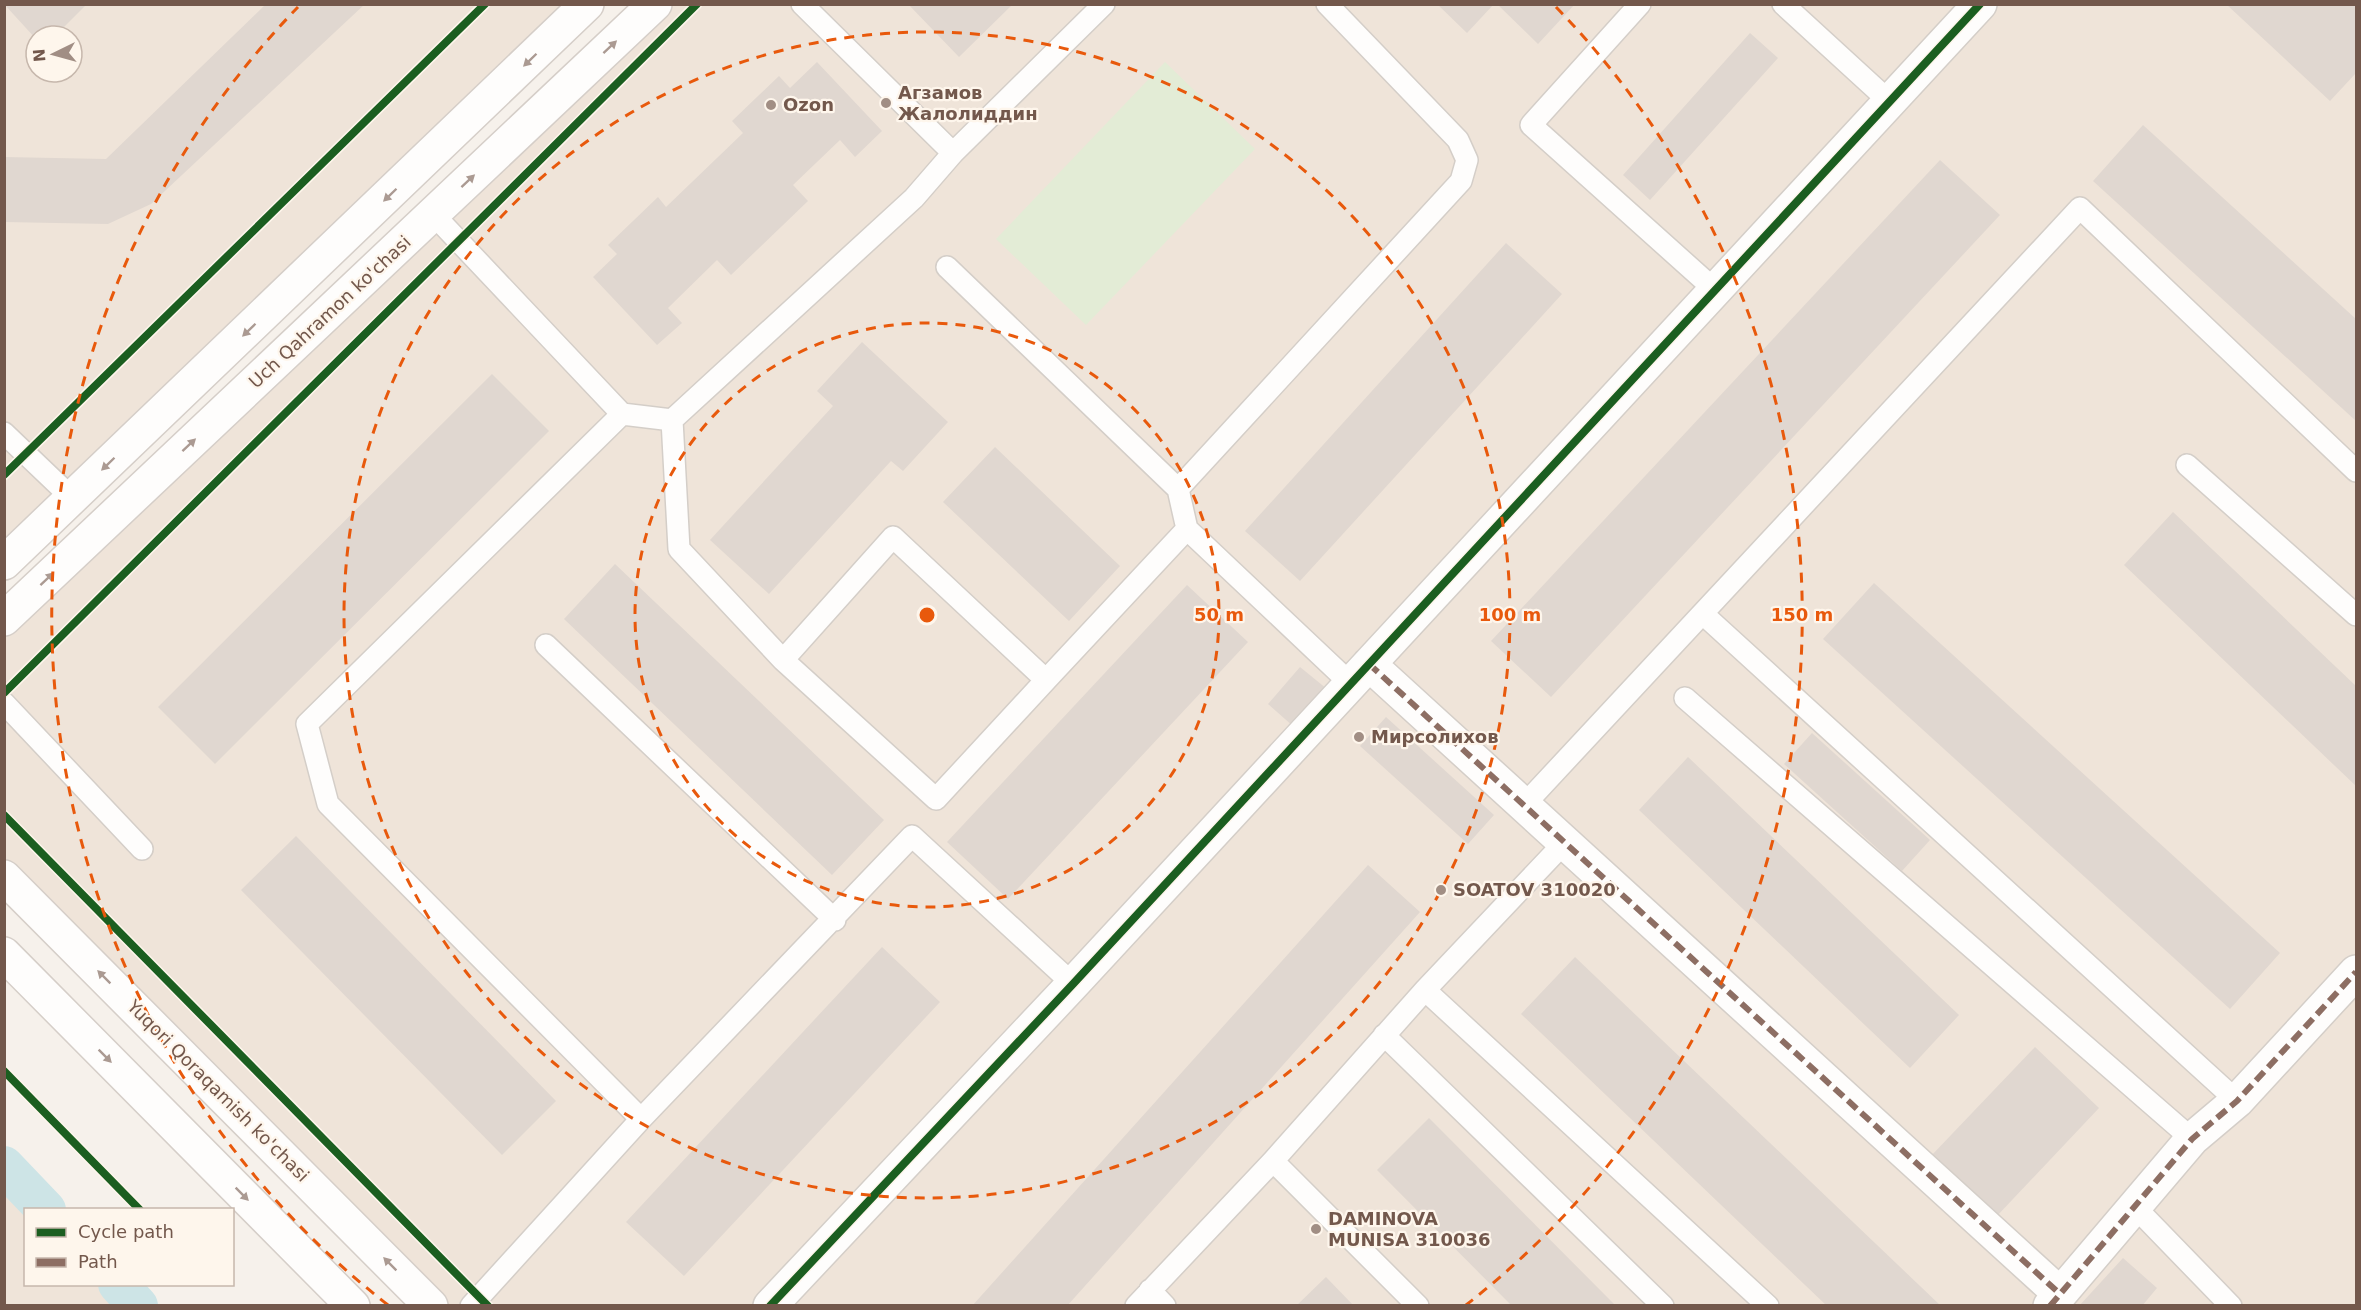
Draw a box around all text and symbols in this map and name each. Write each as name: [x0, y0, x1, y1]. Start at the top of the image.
north arrow: [24, 24, 84, 84]
one-way arrow: [602, 41, 616, 55]
text: N: [30, 48, 50, 63]
one-way arrow: [523, 53, 538, 67]
place label: Агзамов Жалолиддин: [898, 82, 1038, 124]
place label: Ozon: [783, 94, 834, 115]
marker: Агзамов Жалолиддин: [879, 96, 893, 110]
marker: Ozon: [764, 98, 778, 112]
one-way arrow: [461, 175, 475, 189]
one-way arrow: [382, 188, 397, 202]
street label: Uch Qahramon ko'chasi: [244, 231, 415, 392]
one-way arrow: [242, 322, 256, 336]
one-way arrow: [181, 438, 196, 452]
one-way arrow: [101, 457, 115, 471]
one-way arrow: [39, 573, 54, 586]
text: 50 m: [1194, 604, 1244, 625]
text: 100 m: [1479, 604, 1541, 625]
text: 150 m: [1771, 604, 1833, 625]
centre of rings: [917, 605, 937, 625]
place label: Мирсолихов: [1371, 726, 1499, 747]
marker: Мирсолихов: [1352, 730, 1366, 744]
place label: SOATOV 310020: [1453, 879, 1616, 900]
marker: SOATOV 310020: [1434, 883, 1448, 897]
one-way arrow: [97, 970, 111, 985]
street label: Yuqori Qoraqamish ko'chasi: [122, 995, 314, 1186]
one-way arrow: [97, 1048, 111, 1062]
one-way arrow: [235, 1187, 250, 1201]
legend: [24, 1208, 234, 1286]
place label: DAMINOVA MUNISA 310036: [1328, 1208, 1491, 1250]
text: Cycle path: [78, 1221, 174, 1242]
marker: DAMINOVA MUNISA 310036: [1309, 1222, 1323, 1236]
text: Path: [78, 1251, 118, 1272]
one-way arrow: [382, 1257, 397, 1271]

